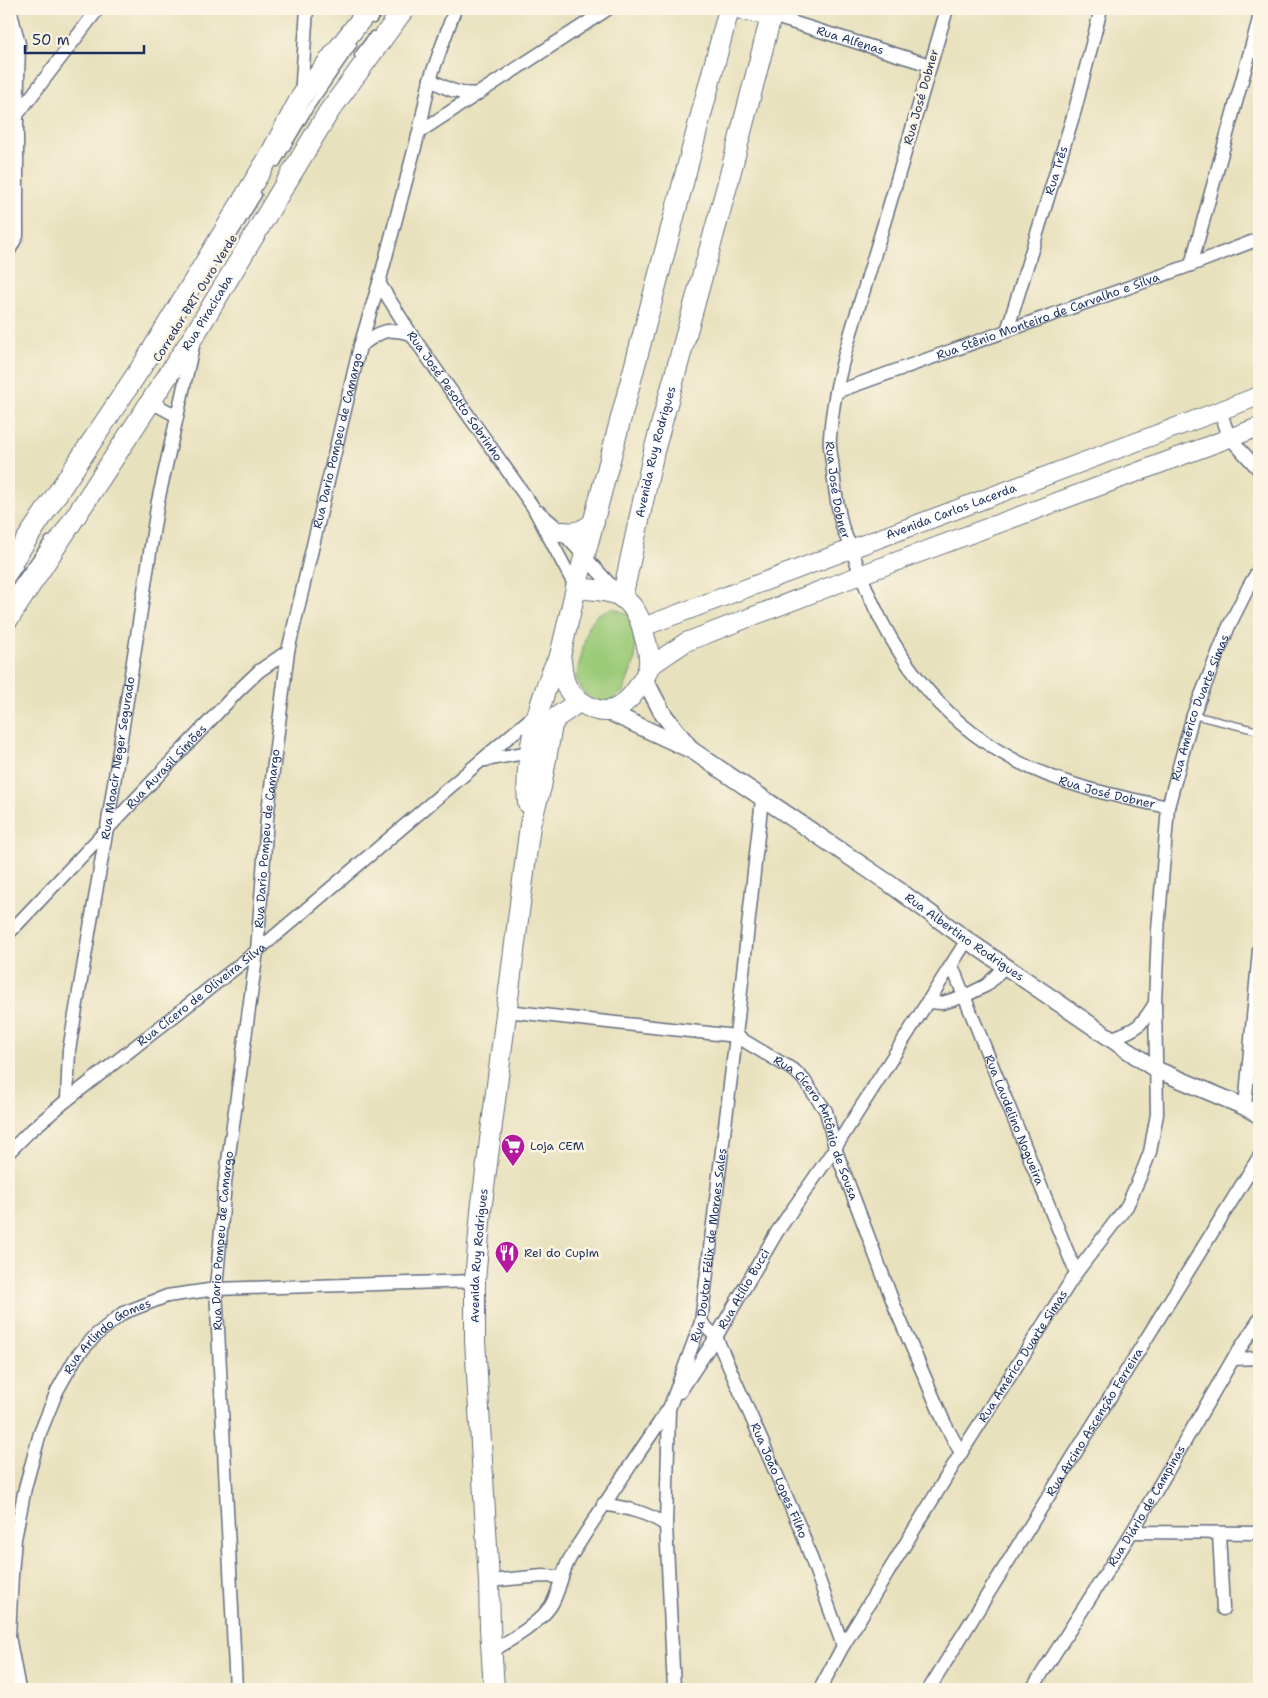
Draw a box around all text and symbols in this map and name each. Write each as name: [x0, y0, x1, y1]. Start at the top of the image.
scale bar: [25, 22, 144, 54]
street label: Rua Alfenas: [815, 22, 886, 58]
text: 50 m: [32, 30, 70, 50]
street label: Rua José Dobner: [900, 47, 942, 147]
street label: Rua Três: [1041, 144, 1071, 197]
street label: Corredor BRT Ouro Verde: [149, 231, 241, 365]
street label: Rua Stênio Monteiro de Carvalho e Silva: [934, 269, 1162, 363]
street label: Rua Piracicaba: [178, 272, 237, 354]
street label: Rua José Pesotto Sobrinho: [403, 328, 506, 464]
street label: Rua Dario Pompeu de Camargo: [309, 351, 366, 530]
street label: Avenida Ruy Rodrigues: [632, 384, 680, 519]
street label: Rua José Dobner: [822, 441, 854, 542]
street label: Avenida Carlos Lacerda: [884, 480, 1019, 543]
street label: Rua Américo Duarte Simas: [1167, 632, 1233, 783]
street label: Rua Moacir Neger Segurado: [97, 676, 138, 841]
street label: Rua Aurasil Simões: [122, 721, 210, 812]
street label: Rua Dario Pompeu de Camargo: [251, 748, 284, 929]
street label: Rua José Dobner: [1057, 772, 1157, 812]
street label: Rua Albertino Rodrigues: [902, 889, 1027, 985]
street label: Rua Cícero de Oliveira Silva: [134, 939, 270, 1050]
street label: Rua Cícero Antônio de Sousa: [770, 1052, 862, 1203]
street label: Rua Laudelino Nogueira: [981, 1052, 1048, 1188]
supermarket icon: Loja CEM: [500, 1133, 526, 1167]
place label: Loja CEM: [530, 1138, 585, 1154]
street label: Rua Doutor Félix de Moraes Sales: [686, 1147, 730, 1345]
street label: Rua Dario Pompeu de Camargo: [208, 1150, 237, 1331]
street label: Avenida Ruy Rodrigues: [467, 1187, 492, 1323]
restaurant icon: Rei do Cupim: [494, 1240, 520, 1274]
place label: Rei do Cupim: [524, 1245, 599, 1261]
street label: Rua Atílio Bucci: [714, 1246, 773, 1332]
street label: Rua Américo Duarte Simas: [975, 1287, 1071, 1425]
street label: Rua Arlindo Gomes: [60, 1295, 153, 1377]
street label: Rua Arcino Ascenção Ferreira: [1042, 1345, 1147, 1499]
street label: Rua João Lopes Filho: [747, 1420, 811, 1540]
street label: Rua Diário de Campinas: [1104, 1442, 1189, 1570]

